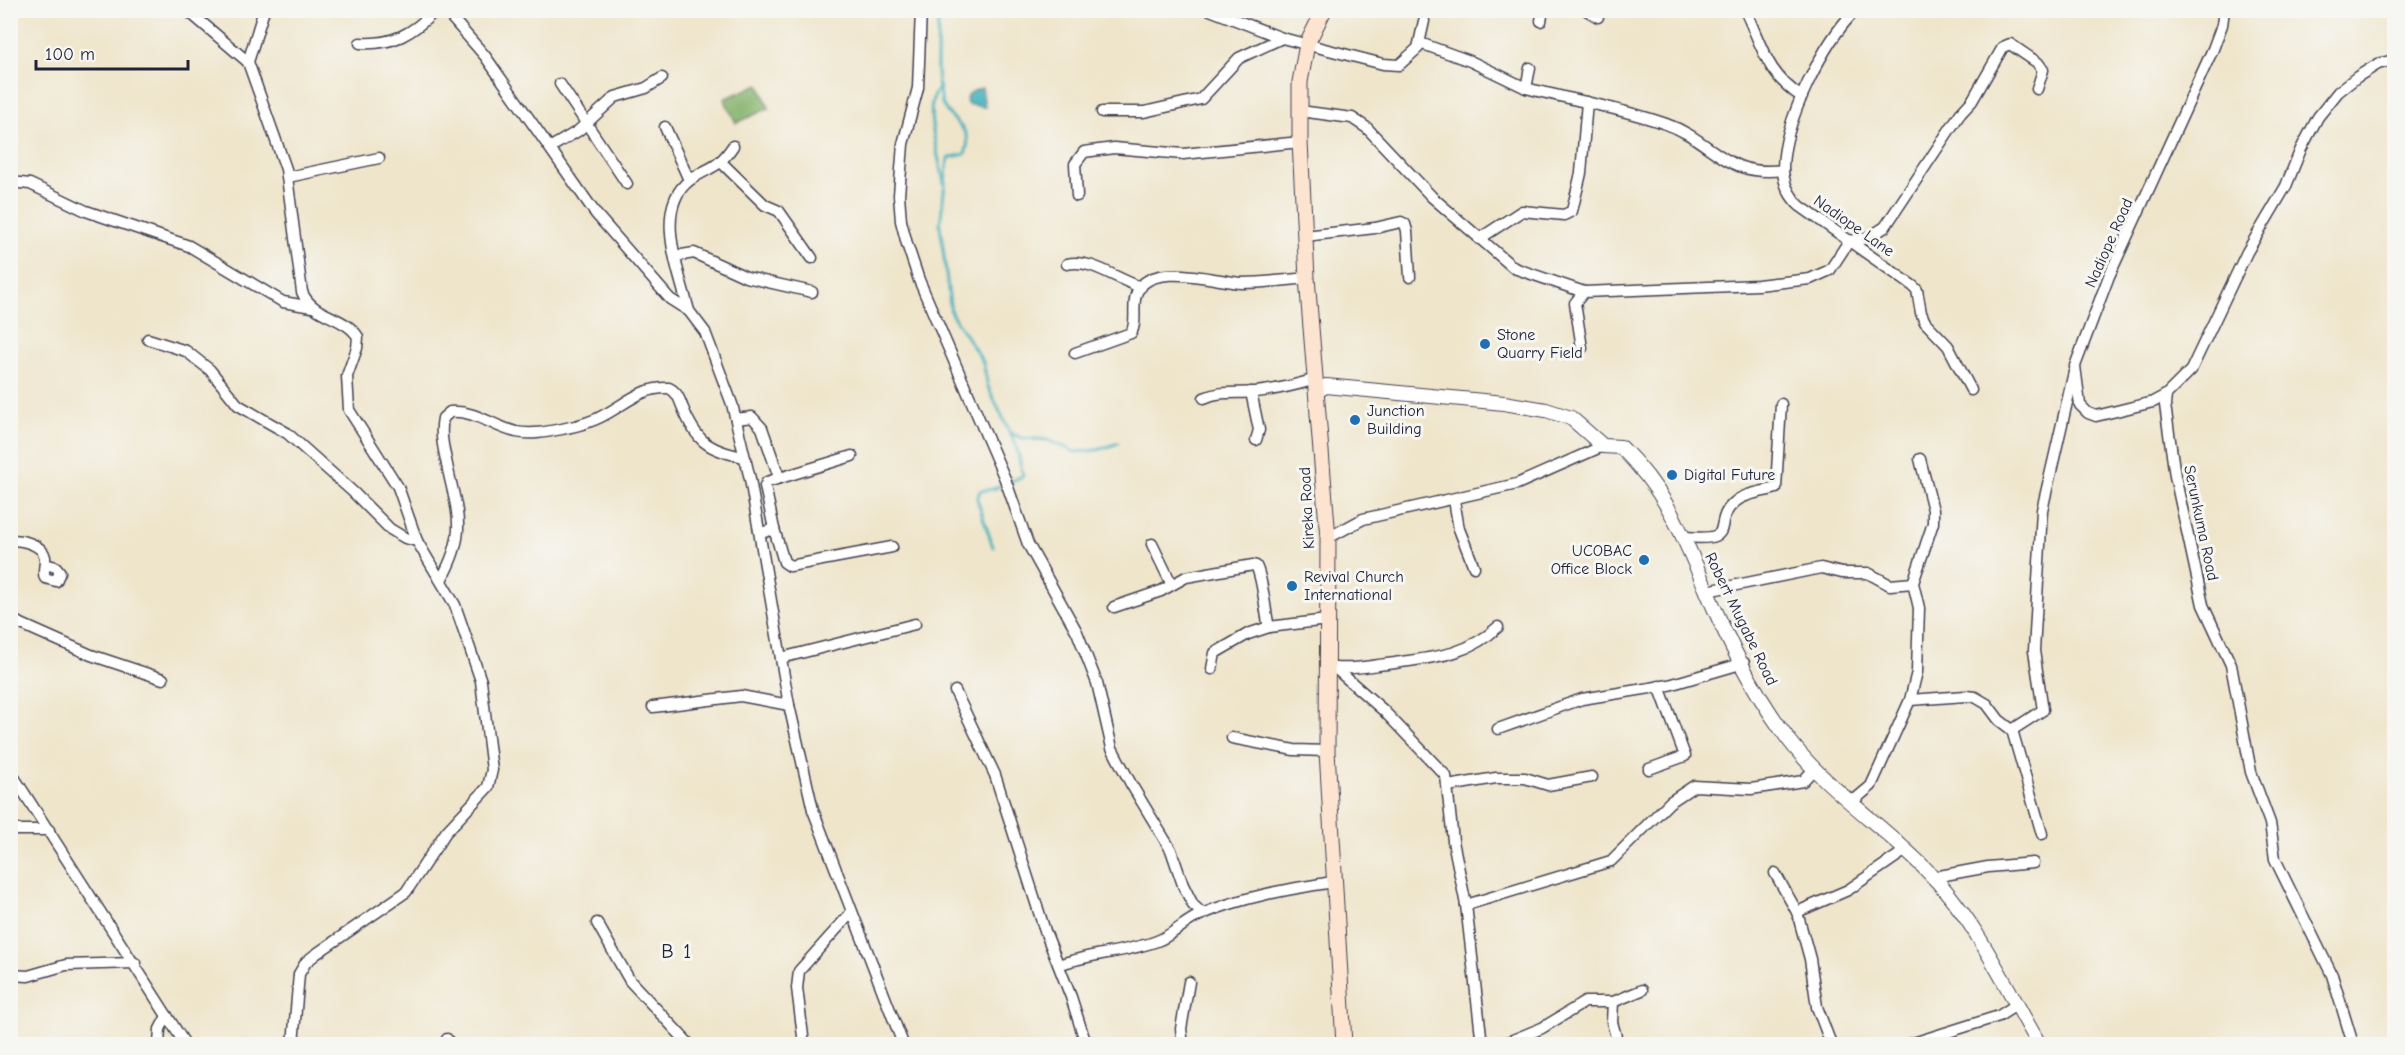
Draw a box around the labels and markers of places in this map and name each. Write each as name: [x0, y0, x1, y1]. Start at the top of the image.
place label: Stone Quarry Field: [1497, 326, 1583, 362]
marker: Stone Quarry Field: [1478, 337, 1492, 351]
place label: Junction Building: [1367, 402, 1425, 438]
marker: Junction Building: [1348, 413, 1362, 427]
place label: Digital Future: [1684, 466, 1775, 484]
marker: Digital Future: [1665, 468, 1679, 482]
place label: UCOBAC Office Block: [1551, 542, 1632, 578]
marker: UCOBAC Office Block: [1637, 553, 1651, 567]
place label: Revival Church International: [1304, 568, 1404, 604]
marker: Revival Church International: [1285, 579, 1299, 593]

